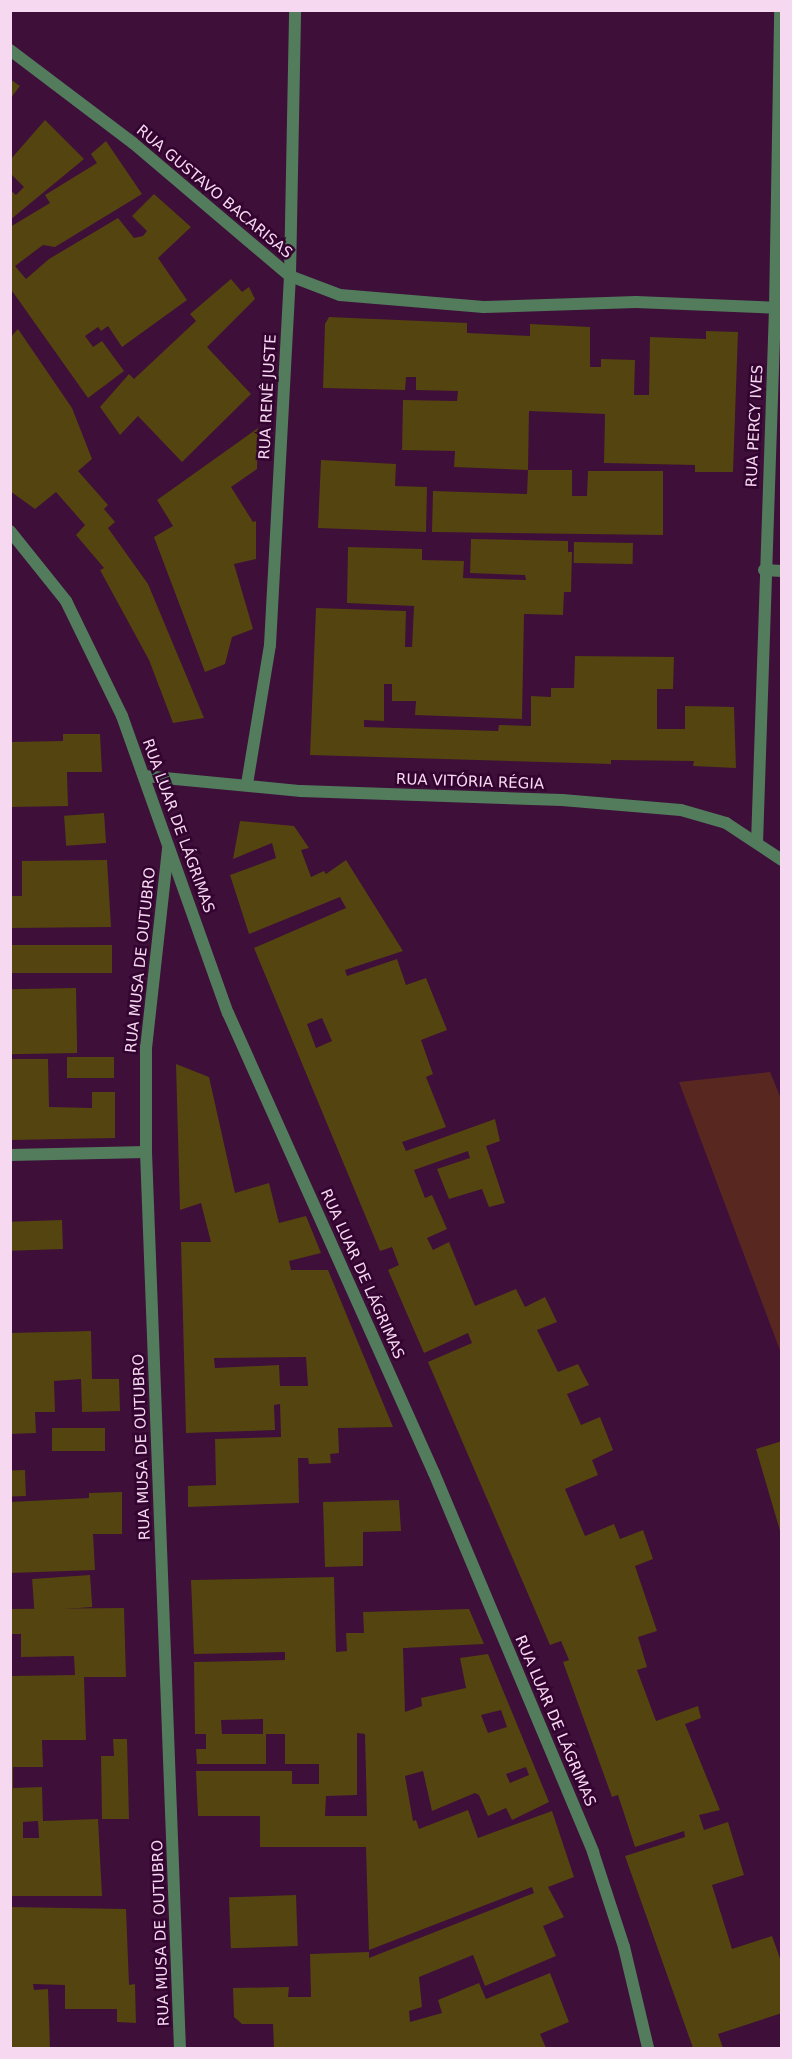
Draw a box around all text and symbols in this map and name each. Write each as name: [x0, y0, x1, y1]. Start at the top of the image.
street label: RUA GUSTAVO BACARISAS: [132, 122, 296, 262]
street label: RUA RENÊ JUSTE: [256, 334, 280, 460]
street label: RUA PERCY IVES: [743, 364, 767, 488]
street label: RUA LUAR DE LÁGRIMAS: [138, 736, 218, 916]
street label: RUA VITÓRIA RÉGIA: [396, 770, 544, 794]
street label: RUA MUSA DE OUTUBRO: [122, 866, 160, 1054]
street label: RUA LUAR DE LÁGRIMAS: [316, 1186, 408, 1362]
street label: RUA MUSA DE OUTUBRO: [130, 1354, 154, 1540]
street label: RUA LUAR DE LÁGRIMAS: [511, 1633, 599, 1809]
street label: RUA MUSA DE OUTUBRO: [149, 1840, 173, 2026]

